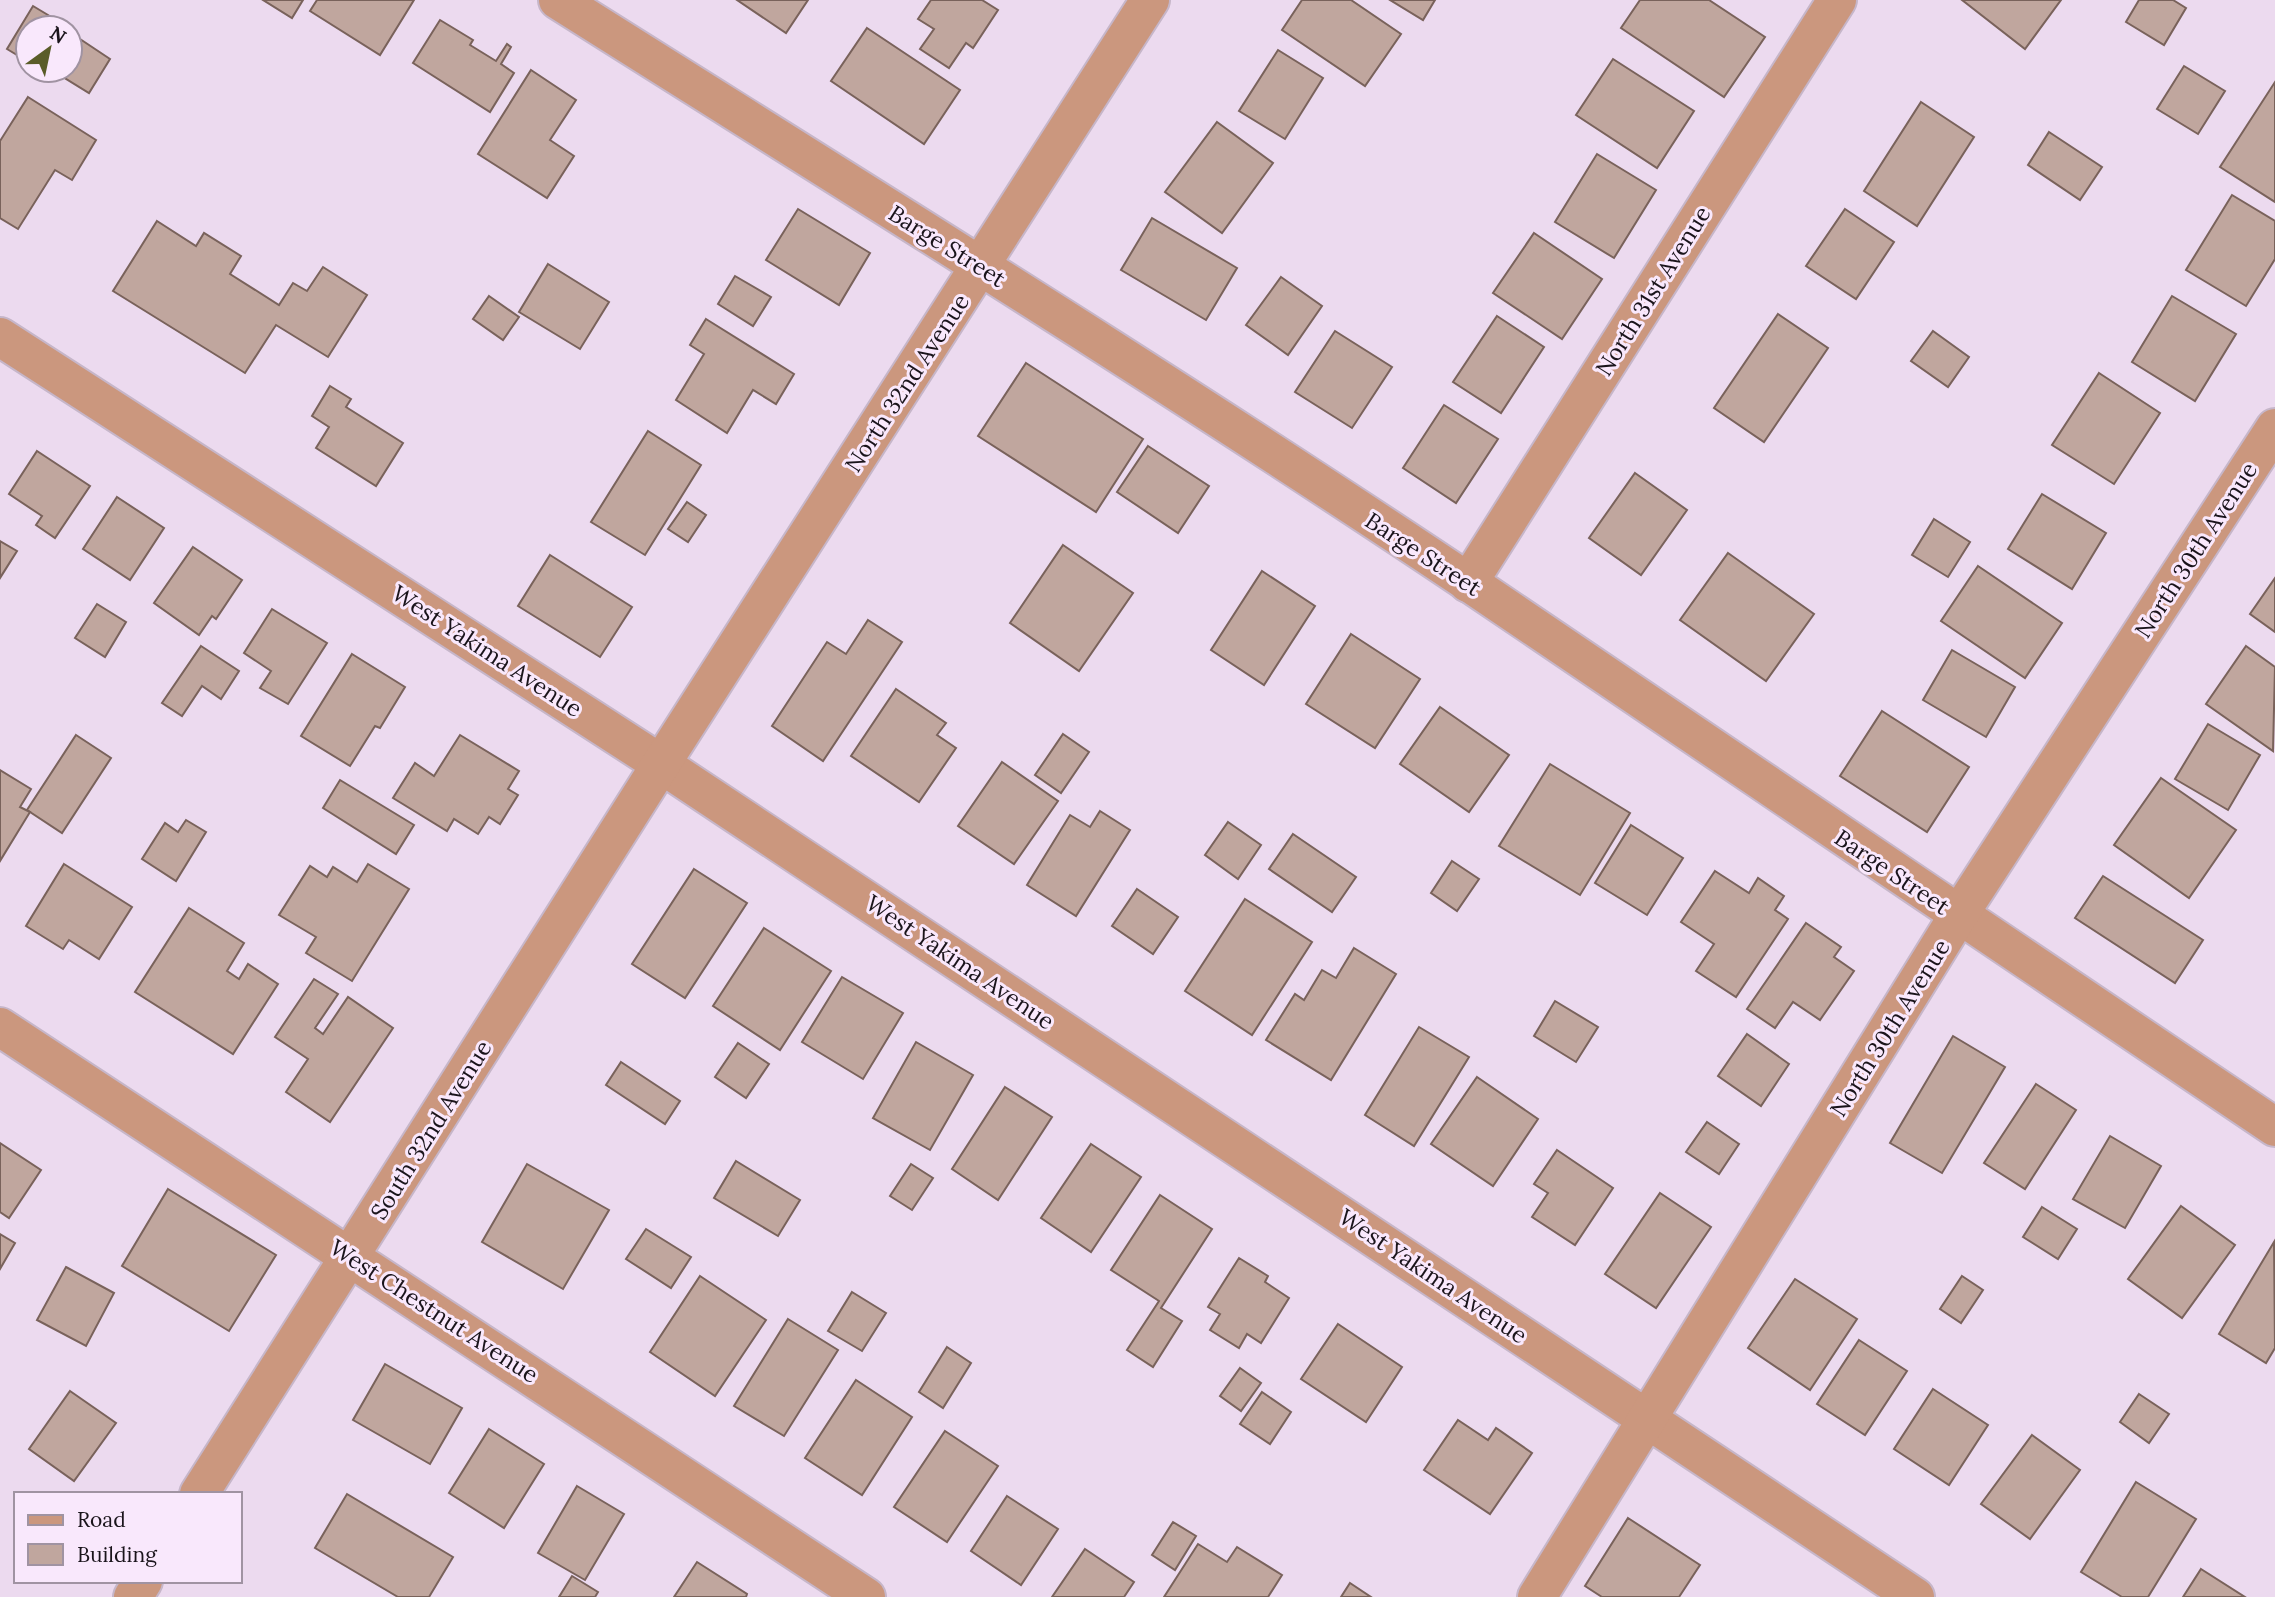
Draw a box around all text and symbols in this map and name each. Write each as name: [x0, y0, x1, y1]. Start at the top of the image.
north arrow: [14, 14, 84, 84]
text: N: [46, 21, 71, 49]
street label: Barge Street: [883, 198, 1011, 293]
street label: North 31st Avenue: [1589, 201, 1716, 381]
street label: North 32nd Avenue: [838, 288, 975, 477]
street label: North 30th Avenue: [2128, 457, 2263, 643]
street label: Barge Street: [1360, 505, 1487, 602]
street label: West Yakima Avenue: [387, 578, 588, 723]
street label: Barge Street: [1829, 823, 1955, 921]
street label: West Yakima Avenue: [861, 888, 1060, 1035]
street label: North 30th Avenue: [1823, 934, 1956, 1122]
street label: South 32nd Avenue: [364, 1035, 497, 1225]
street label: West Yakima Avenue: [1334, 1202, 1533, 1349]
street label: West Chestnut Avenue: [325, 1232, 544, 1389]
legend: [14, 1492, 242, 1583]
text: Road: [77, 1506, 126, 1533]
text: Building: [77, 1541, 157, 1568]

